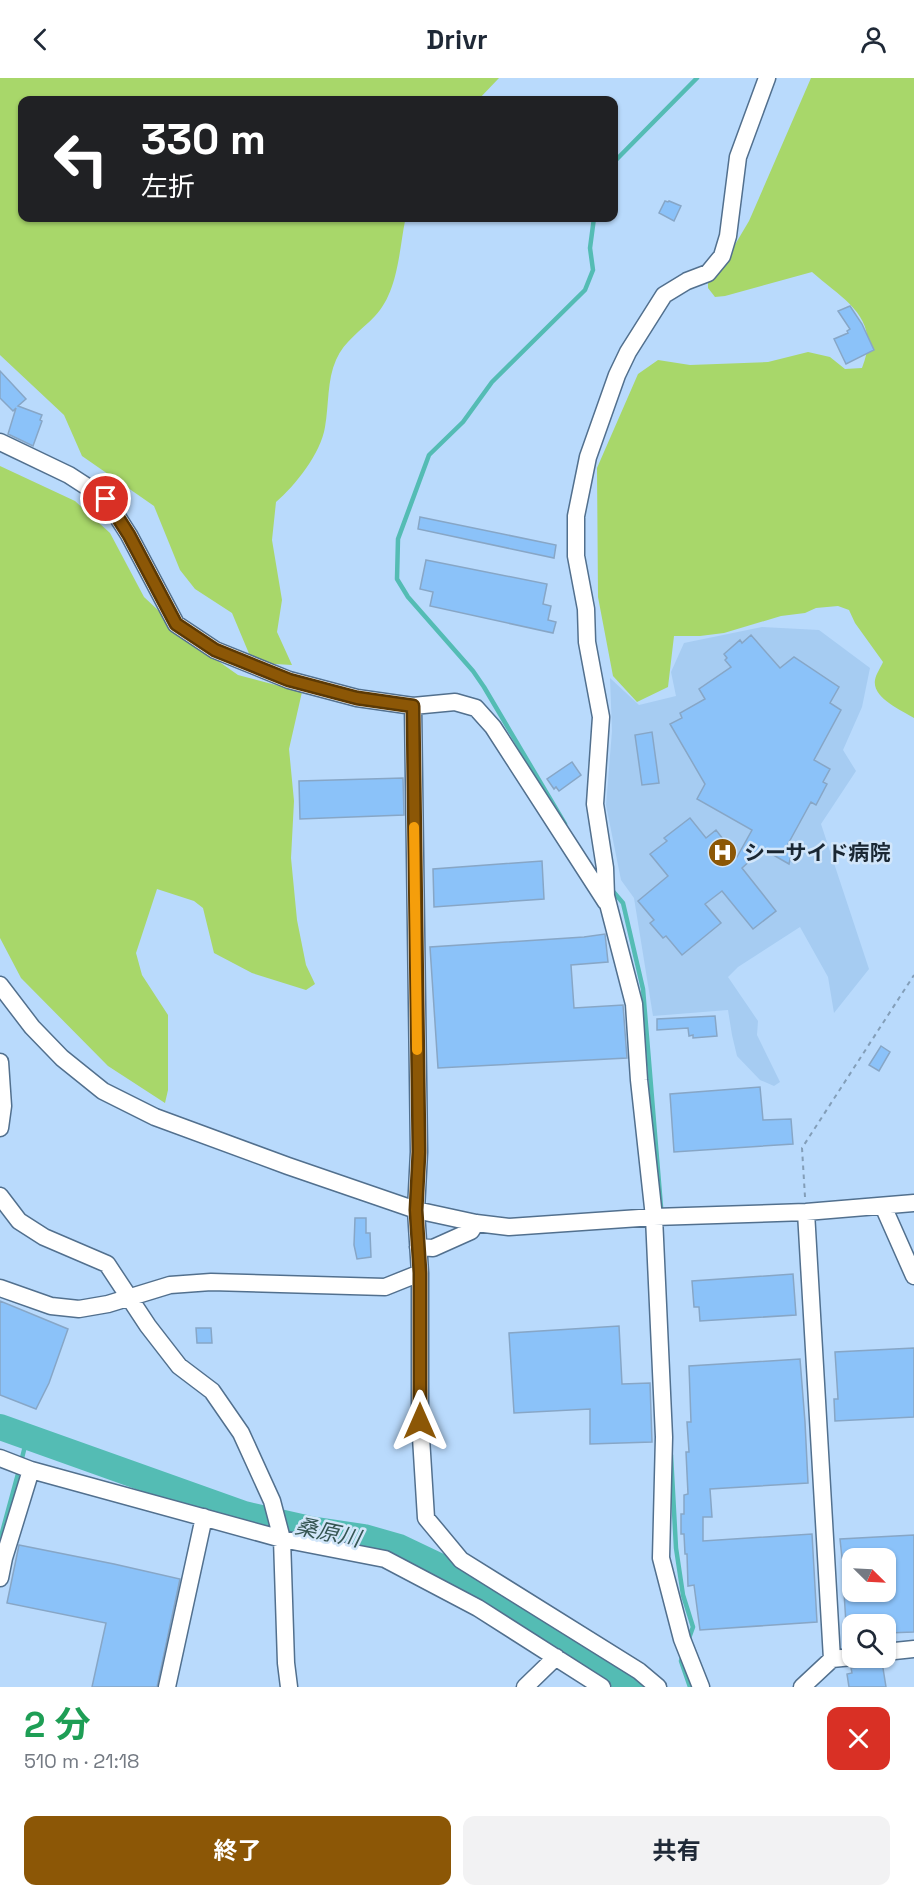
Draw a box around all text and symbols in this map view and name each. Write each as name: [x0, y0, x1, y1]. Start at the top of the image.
text: Drivr: [426, 22, 488, 57]
icon: back: [24, 23, 57, 56]
icon: person: [857, 23, 890, 56]
text: 330 m: [141, 113, 266, 166]
icon: left: [42, 120, 120, 198]
text: 左折: [141, 169, 195, 204]
pin: [80, 473, 131, 524]
icon: arrive: [89, 482, 122, 515]
hospital icon: シーサイド病院: [707, 836, 739, 868]
place label: シーサイド病院: [744, 839, 891, 866]
position arrow: [388, 1389, 452, 1453]
water label: 桑原川: [293, 1511, 365, 1553]
north arrow: [842, 1548, 896, 1602]
map controls: [842, 1548, 896, 1668]
button: search: [842, 1614, 896, 1668]
text: 2 分: [24, 1702, 91, 1748]
button: close: [827, 1707, 890, 1770]
text: 510 m · 21:18: [24, 1748, 140, 1774]
button: 終了: [24, 1816, 451, 1885]
button: 共有: [463, 1816, 890, 1885]

